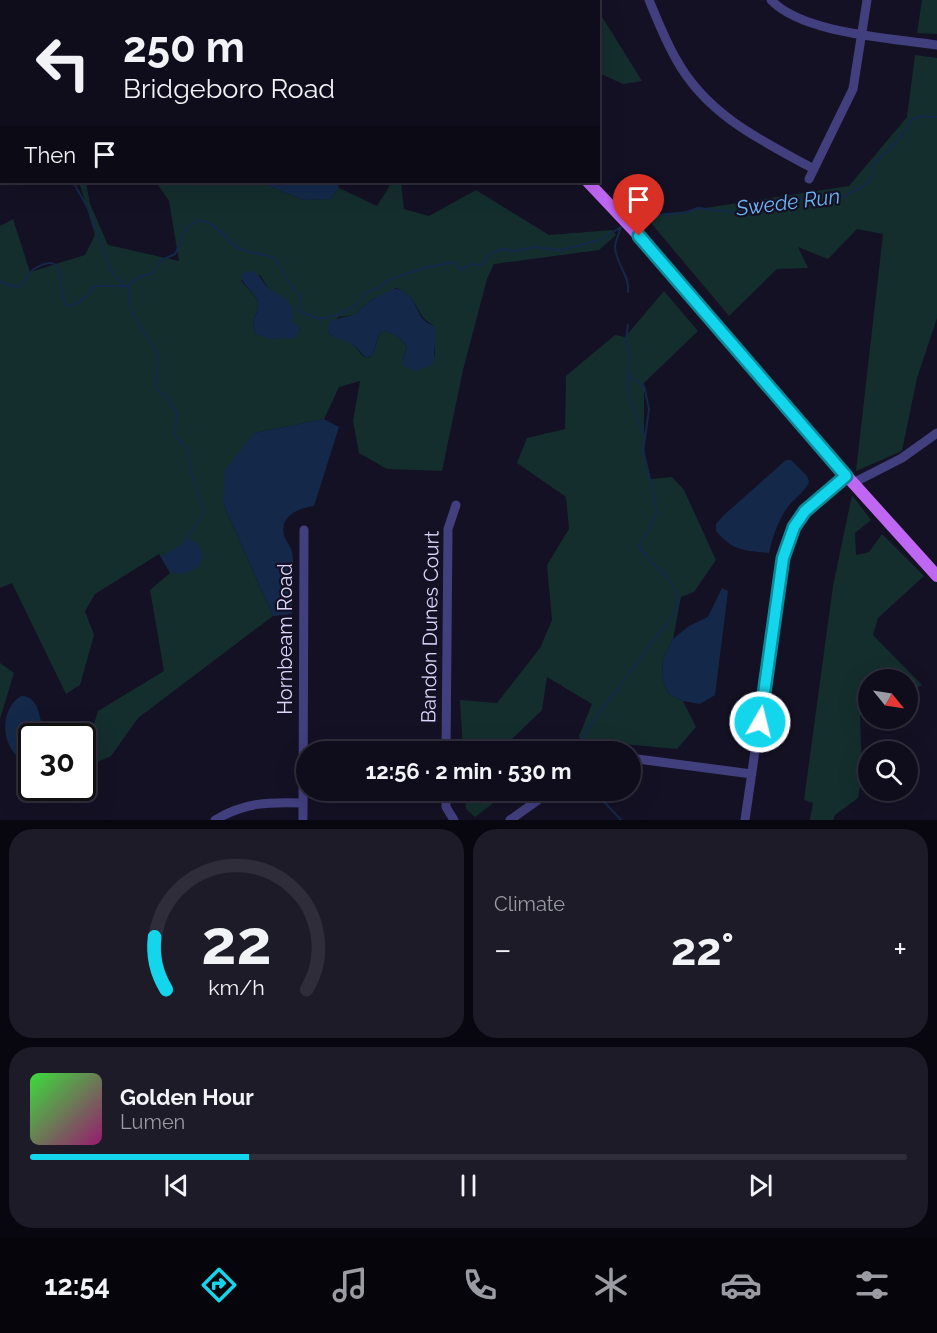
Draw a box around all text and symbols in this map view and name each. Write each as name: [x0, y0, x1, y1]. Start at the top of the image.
text: 250 m: [123, 23, 245, 72]
icon: left: [24, 24, 102, 102]
text: Bridgeboro Road: [123, 73, 335, 104]
icon: arrive: [88, 138, 121, 171]
text: Then: [24, 142, 76, 168]
pin: [613, 174, 664, 236]
icon: arrive: [622, 183, 655, 216]
water label: Swede Run: [734, 183, 841, 221]
street label: Bandon Dunes Court: [416, 530, 444, 723]
street label: Hornbeam Road: [273, 563, 297, 715]
north arrow: [858, 669, 918, 729]
map controls: [858, 669, 918, 801]
position arrow: [728, 690, 792, 754]
speed limit sign: 30: [18, 723, 96, 801]
button: search: [858, 741, 918, 801]
text: 12:56 · 2 min · 530 m: [365, 758, 572, 784]
text: Climate: [494, 892, 565, 916]
text: 22: [201, 905, 272, 979]
text: 22°: [671, 923, 734, 976]
text: −: [494, 930, 512, 969]
text: +: [893, 930, 907, 969]
text: km/h: [208, 976, 265, 1001]
text: Golden Hour: [120, 1084, 254, 1110]
text: Lumen: [120, 1110, 185, 1134]
icon: previous: [160, 1169, 193, 1202]
icon: pause: [452, 1169, 485, 1202]
icon: next: [744, 1169, 777, 1202]
icon: directions: [198, 1264, 240, 1306]
icon: music: [329, 1264, 371, 1306]
icon: phone: [459, 1264, 501, 1306]
icon: climate: [590, 1264, 632, 1306]
icon: car: [720, 1264, 762, 1306]
icon: filters: [851, 1264, 893, 1306]
text: 12:54: [44, 1270, 110, 1301]

